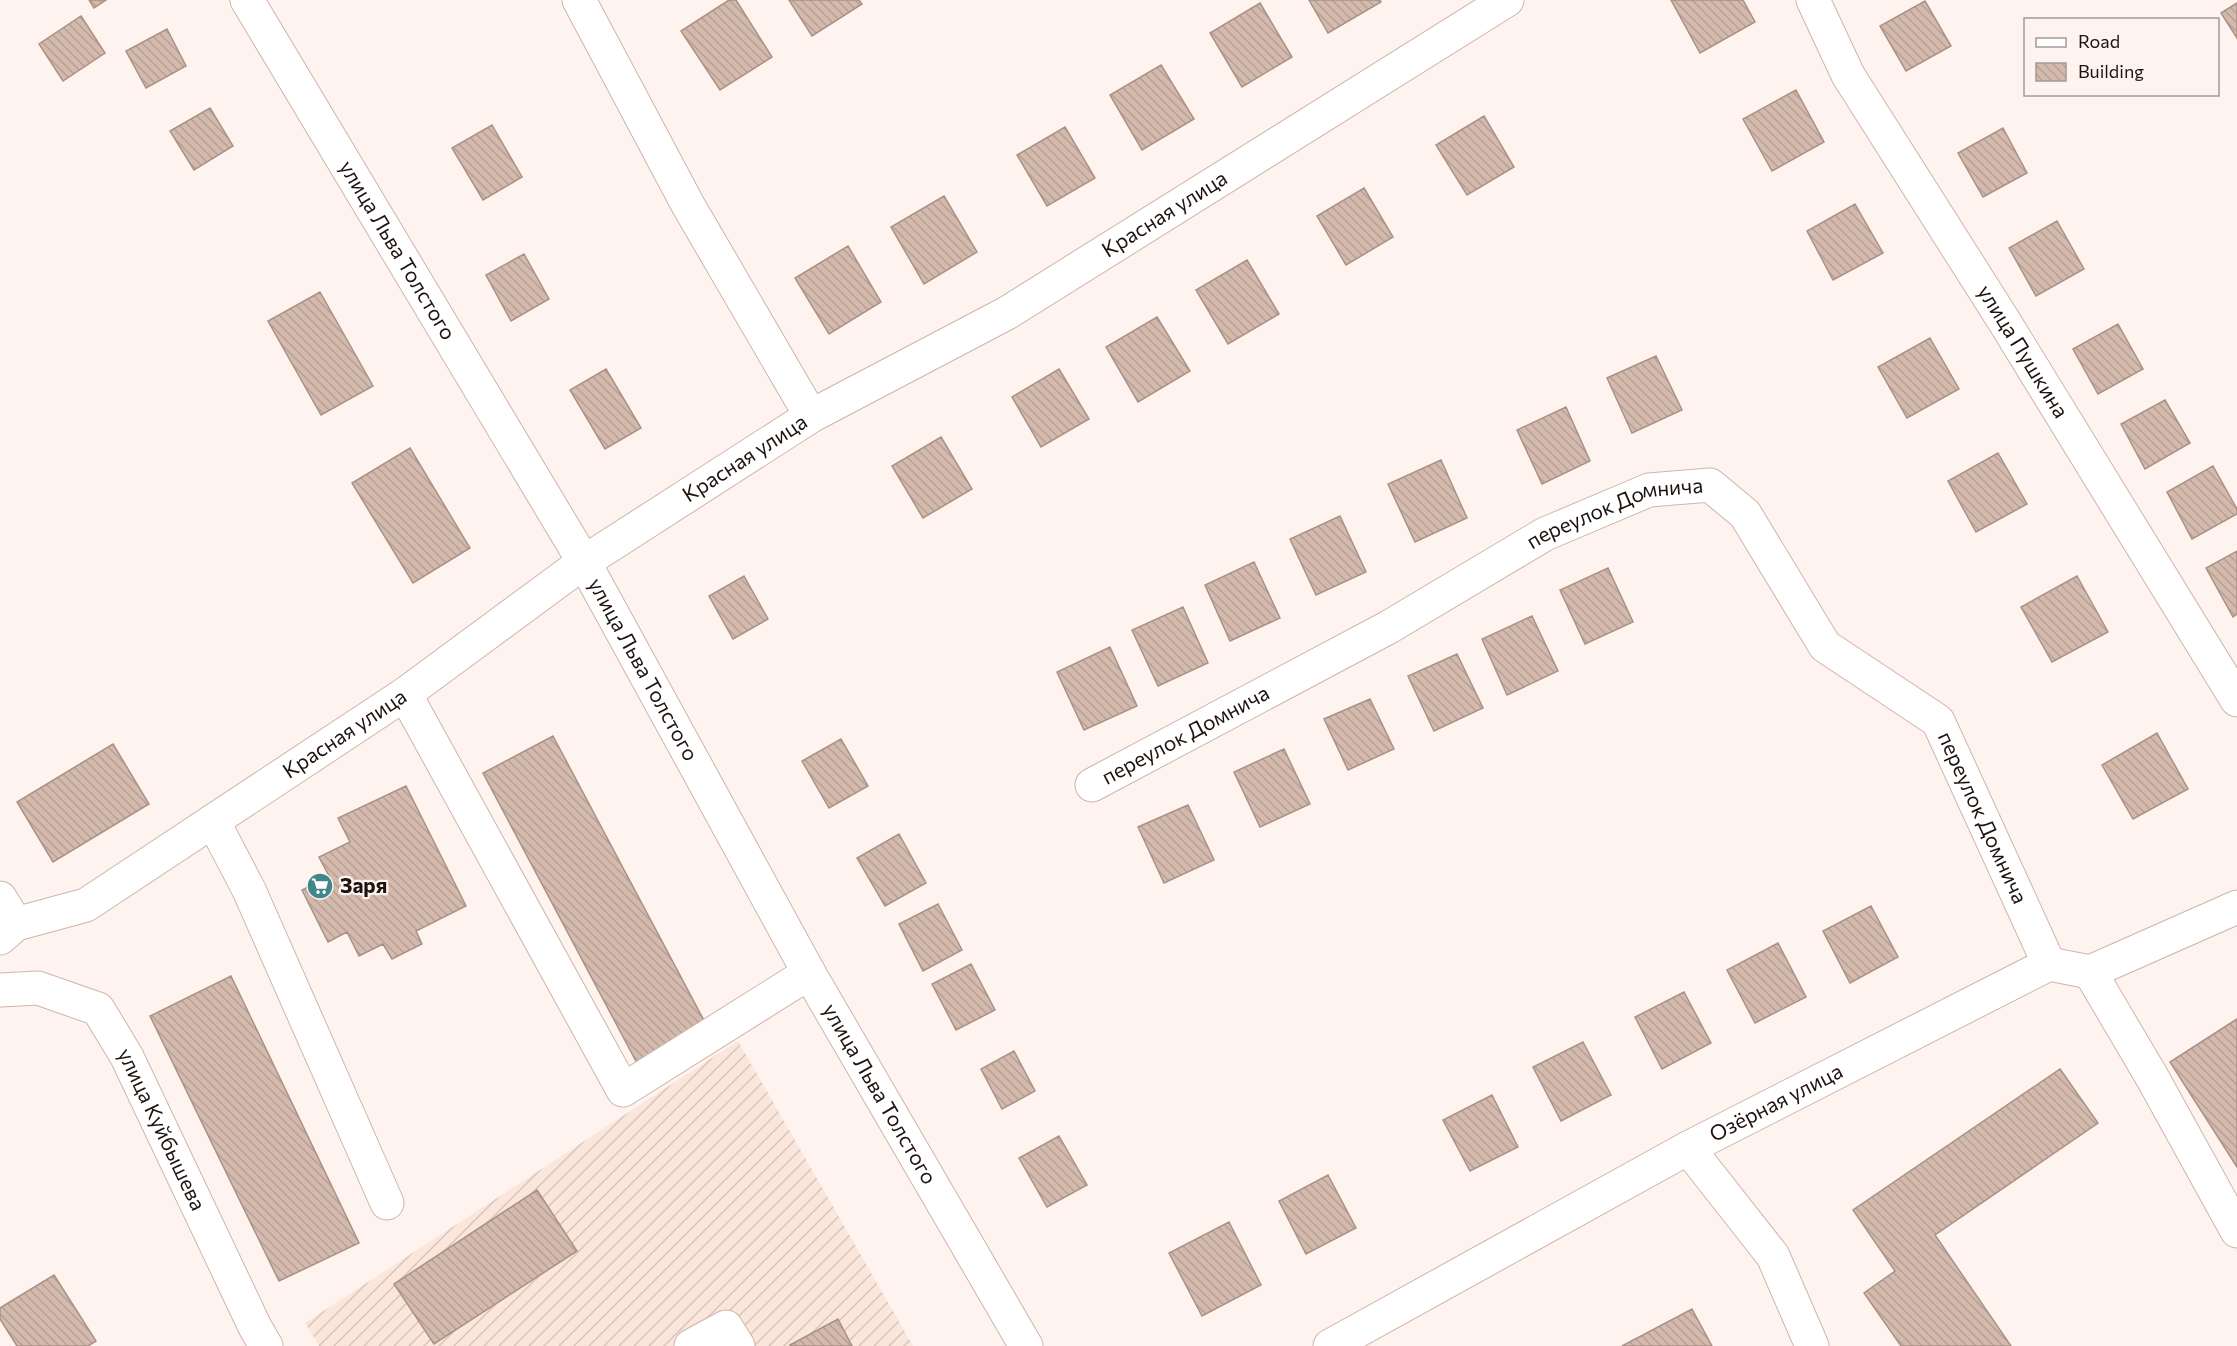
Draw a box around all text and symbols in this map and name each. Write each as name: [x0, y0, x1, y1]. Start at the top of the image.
legend: [2024, 18, 2219, 96]
text: Road: [2078, 30, 2120, 52]
text: Building: [2078, 60, 2144, 82]
street label: улица Льва Толстого: [335, 155, 462, 344]
street label: Красная улица: [1097, 164, 1231, 262]
street label: улица Пушкина: [1973, 280, 2074, 422]
street label: Красная улица: [677, 408, 811, 506]
street label: переулок Домнича: [1521, 472, 1704, 553]
street label: улица Льва Толстого: [584, 573, 704, 765]
street label: переулок Домнича: [1097, 679, 1273, 789]
street label: Красная улица: [277, 683, 410, 783]
street label: переулок Домнича: [1934, 727, 2034, 907]
supermarket icon: Заря: [305, 871, 335, 901]
place label: Заря: [340, 872, 387, 897]
street label: улица Льва Толстого: [818, 999, 943, 1188]
street label: улица Куйбышева: [114, 1043, 212, 1214]
street label: Озёрная улица: [1705, 1057, 1846, 1146]

